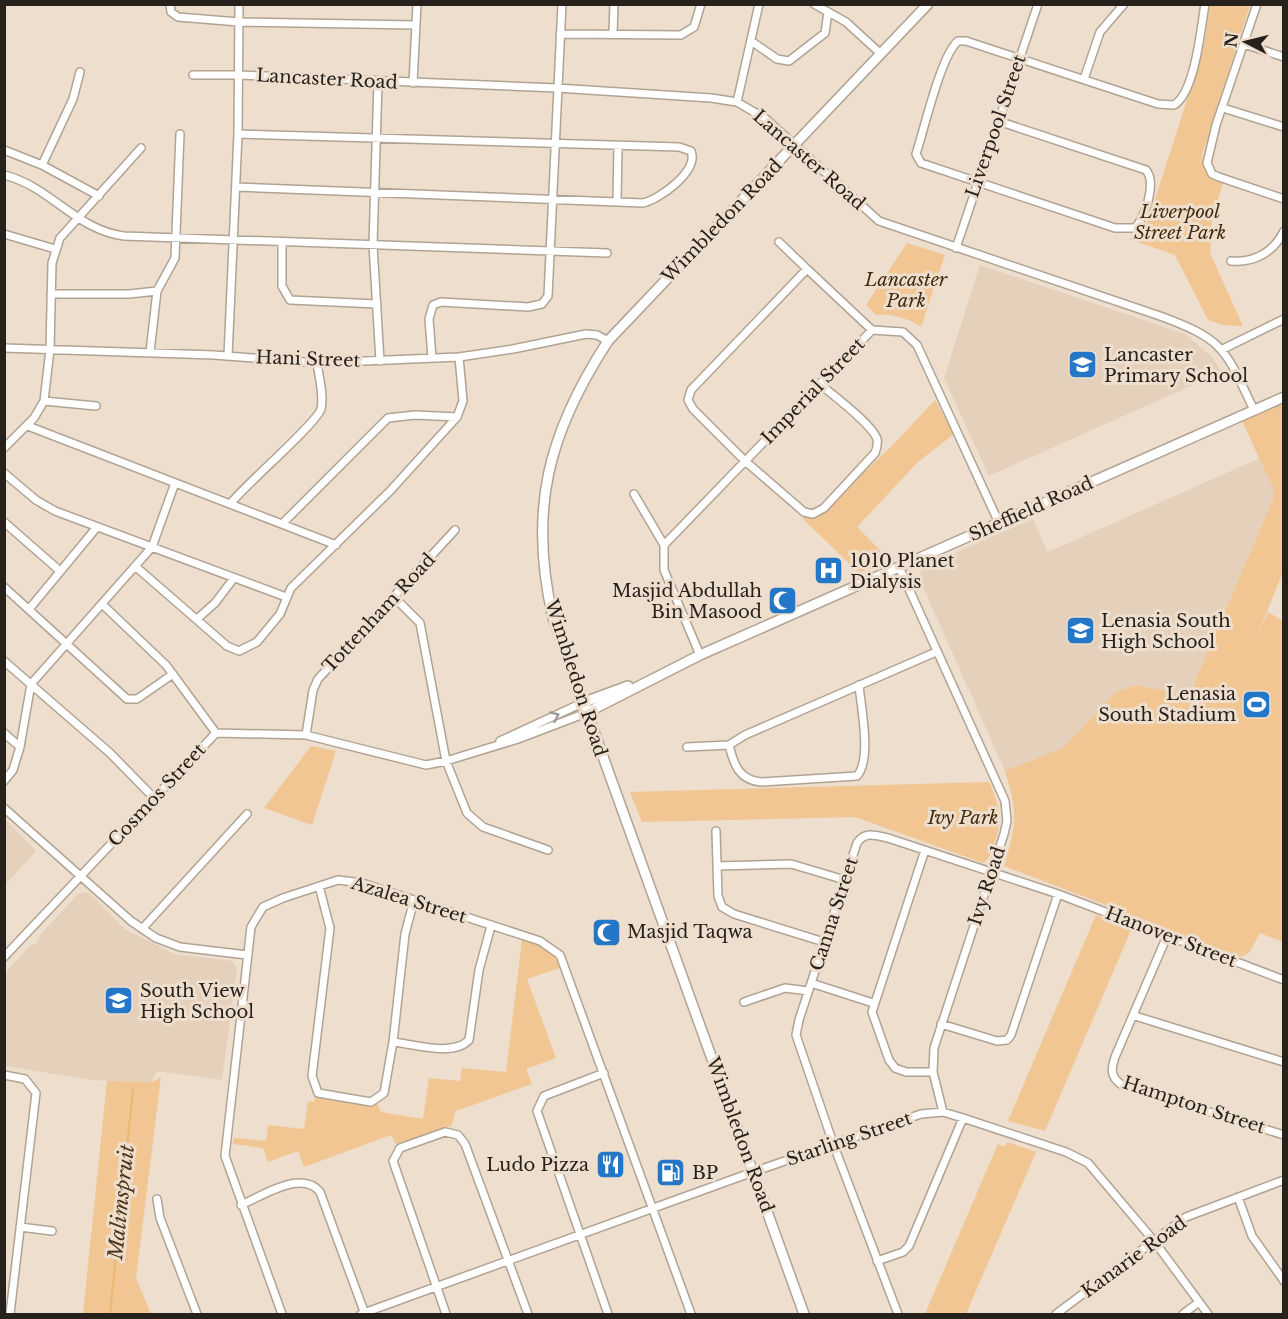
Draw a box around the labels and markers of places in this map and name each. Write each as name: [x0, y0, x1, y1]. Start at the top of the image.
place label: Lancaster Primary School: [1104, 344, 1248, 387]
school or university icon: Lancaster Primary School: [1067, 349, 1099, 381]
place label: 1010 Planet Dialysis: [850, 550, 955, 593]
hospital icon: 1010 Planet Dialysis: [813, 555, 845, 587]
place label: Masjid Abdullah Bin Masood: [612, 580, 762, 623]
mosque icon: Masjid Abdullah Bin Masood: [767, 585, 799, 617]
place label: Lenasia South High School: [1101, 610, 1231, 653]
school or university icon: Lenasia South High School: [1064, 615, 1096, 647]
place label: Lenasia South Stadium: [1098, 683, 1236, 726]
sports icon: Lenasia South Stadium: [1241, 688, 1273, 720]
mosque icon: Masjid Taqwa: [590, 916, 622, 948]
place label: Masjid Taqwa: [627, 921, 753, 943]
place label: South View High School: [140, 980, 254, 1023]
school or university icon: South View High School: [103, 985, 135, 1017]
restaurant icon: Ludo Pizza: [594, 1149, 626, 1181]
place label: Ludo Pizza: [486, 1154, 589, 1176]
fuel station icon: BP: [655, 1157, 687, 1189]
place label: BP: [692, 1162, 718, 1184]

